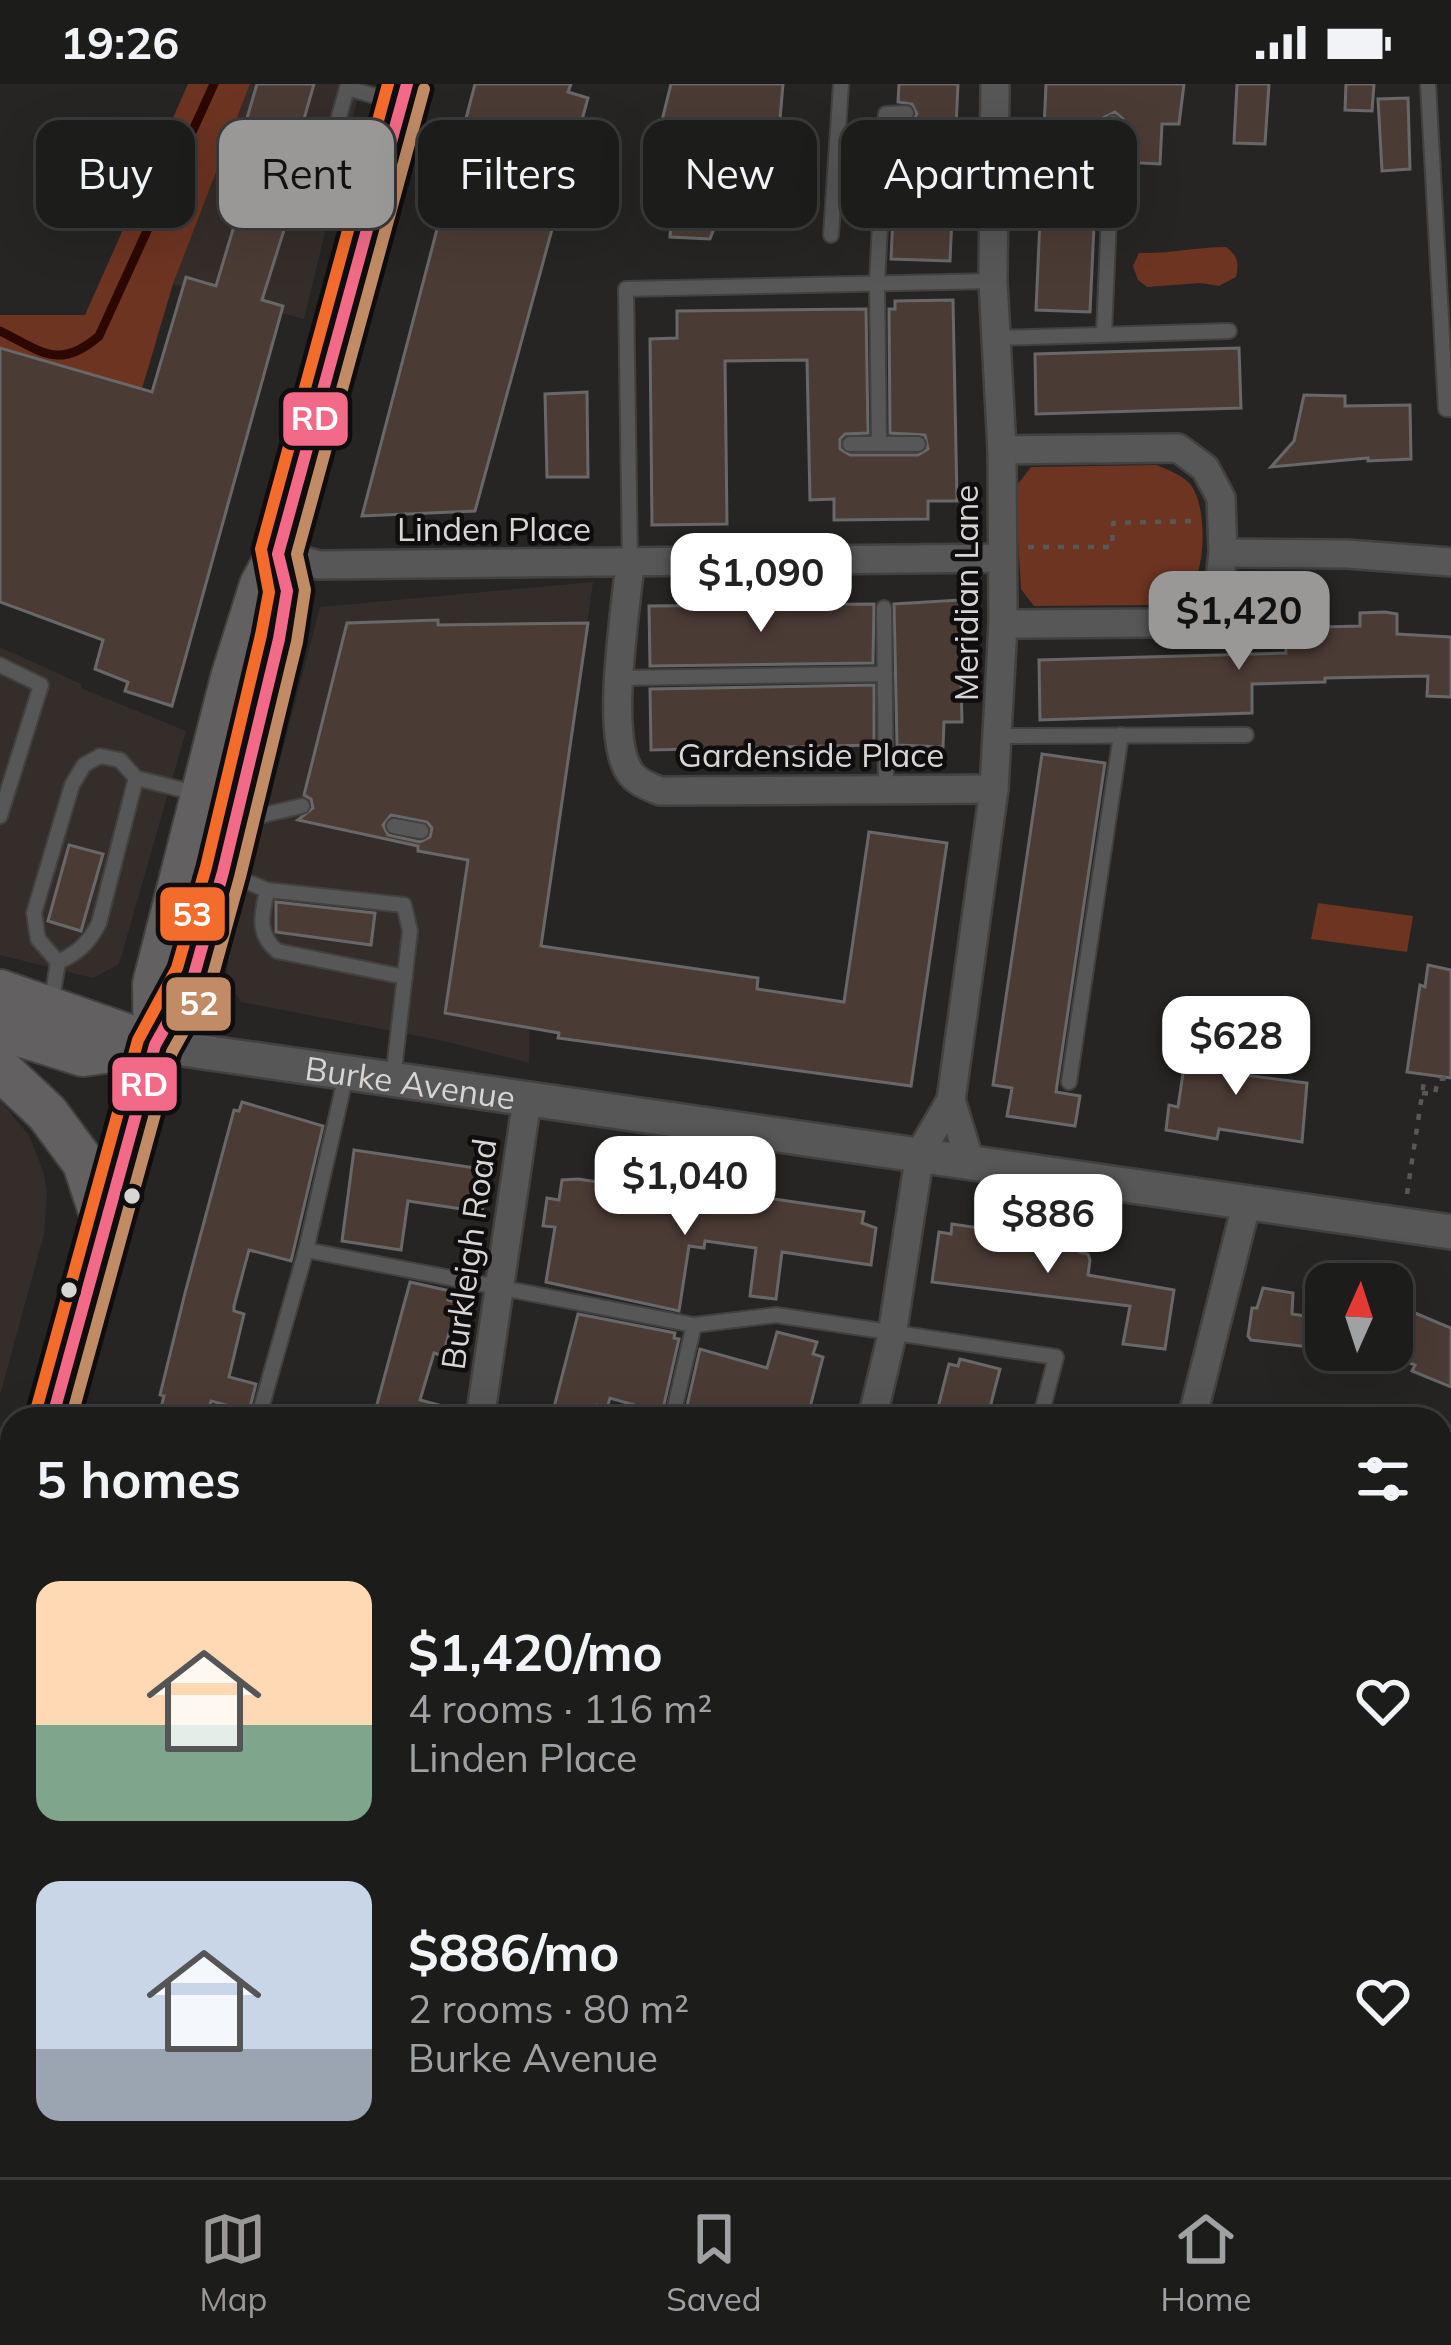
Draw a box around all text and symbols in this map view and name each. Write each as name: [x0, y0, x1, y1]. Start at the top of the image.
text: 19:26: [60, 14, 179, 70]
chip: Buy: [36, 120, 195, 228]
chip: Rent: [219, 120, 394, 228]
chip: Filters: [418, 120, 619, 228]
chip: New: [643, 120, 817, 228]
chip: Apartment: [841, 120, 1137, 228]
line badge: RD: [281, 390, 350, 448]
text: RD: [291, 397, 339, 438]
street label: Meridian Lane: [945, 485, 986, 701]
street label: Linden Place: [397, 508, 591, 549]
pin: $1,090: [663, 533, 859, 635]
text: $1,090: [698, 547, 824, 596]
pin: $1,420: [1141, 571, 1337, 673]
text: $1,420: [1176, 585, 1302, 634]
street label: Gardenside Place: [678, 734, 944, 775]
line badge: 53: [158, 885, 227, 943]
text: 53: [172, 893, 212, 934]
line badge: 52: [164, 975, 233, 1033]
text: 52: [179, 982, 219, 1023]
pin: $628: [1165, 996, 1307, 1098]
text: $628: [1189, 1010, 1283, 1059]
street label: Burke Avenue: [303, 1046, 518, 1117]
line badge: RD: [110, 1055, 179, 1113]
text: RD: [120, 1063, 168, 1104]
street label: Burkleigh Road: [431, 1136, 505, 1372]
pin: $1,040: [587, 1136, 783, 1238]
text: $1,040: [622, 1150, 748, 1199]
pin: $886: [977, 1174, 1119, 1276]
unlabelled marker: [121, 1185, 143, 1207]
text: $886: [1001, 1188, 1095, 1237]
north arrow: [1305, 1263, 1413, 1371]
map controls: [1305, 1263, 1413, 1371]
unlabelled marker: [58, 1279, 80, 1301]
icon: filters: [1350, 1446, 1416, 1512]
text: 5 homes: [36, 1447, 241, 1511]
text: $1,420/mo: [408, 1620, 663, 1684]
icon: home: [132, 1629, 276, 1773]
icon: heart: [1350, 1668, 1416, 1734]
text: 4 rooms · 116 m²: [408, 1684, 712, 1733]
text: Linden Place: [408, 1733, 637, 1782]
text: $886/mo: [408, 1920, 620, 1984]
icon: home: [132, 1929, 276, 2073]
icon: heart: [1350, 1968, 1416, 2034]
text: 2 rooms · 80 m²: [408, 1984, 689, 2033]
text: Burke Avenue: [408, 2033, 658, 2082]
tab: Map: [199, 2206, 267, 2319]
tab: Saved: [666, 2206, 762, 2319]
tab: Home: [1160, 2206, 1252, 2319]

